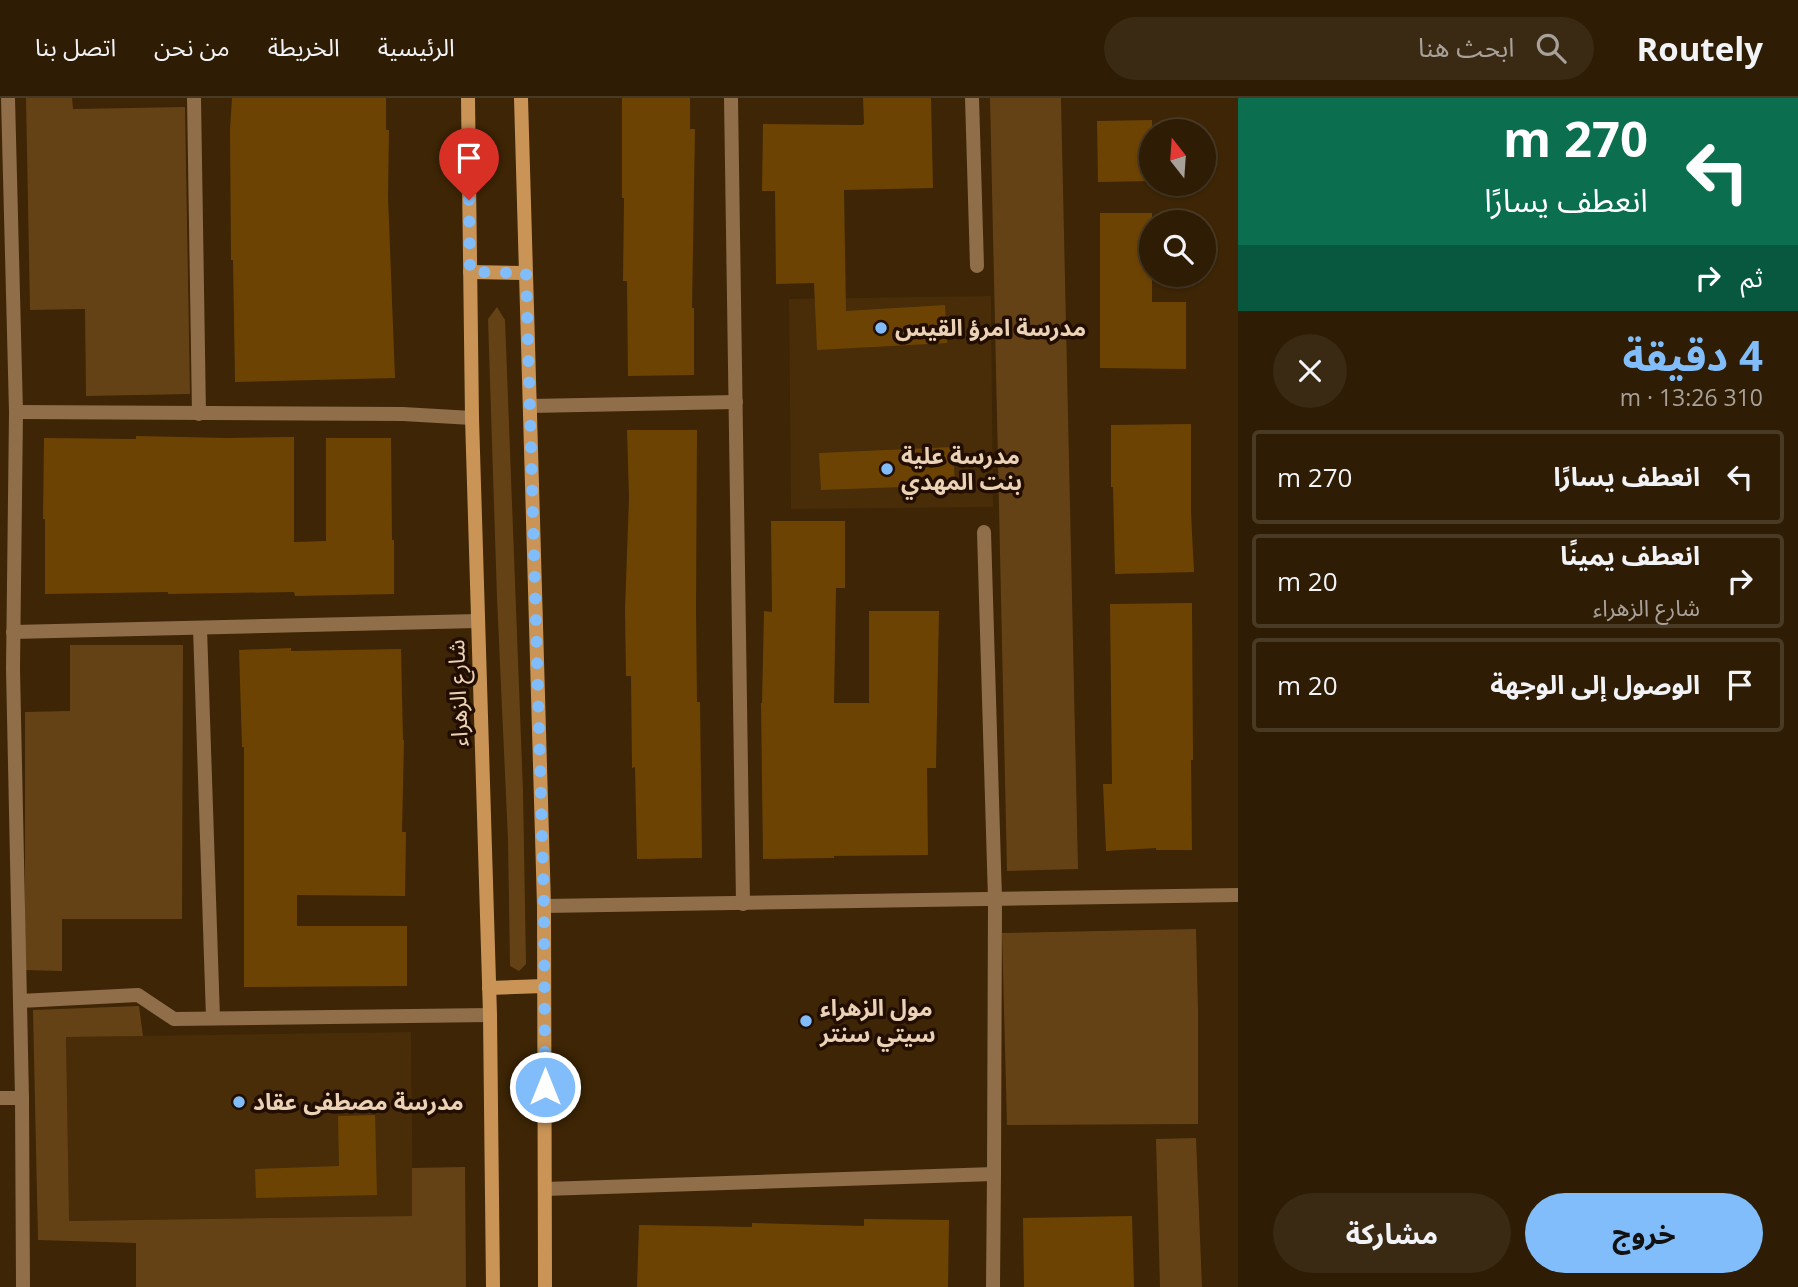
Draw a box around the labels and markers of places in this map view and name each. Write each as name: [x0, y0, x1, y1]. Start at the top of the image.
pin: [439, 128, 499, 200]
place label: مدرسة امرؤ القيس: [895, 311, 1086, 343]
marker: مدرسة امرؤ القيس: [873, 320, 889, 336]
place label: مدرسة علية بنت المهدي: [901, 439, 1022, 500]
marker: مدرسة علية بنت المهدي: [879, 461, 895, 477]
place label: مول الزهراء سيتي سنتر: [819, 991, 935, 1052]
marker: مول الزهراء سيتي سنتر: [798, 1013, 814, 1029]
place label: مدرسة مصطفى عقاد: [253, 1085, 464, 1117]
marker: مدرسة مصطفى عقاد: [231, 1094, 247, 1110]

